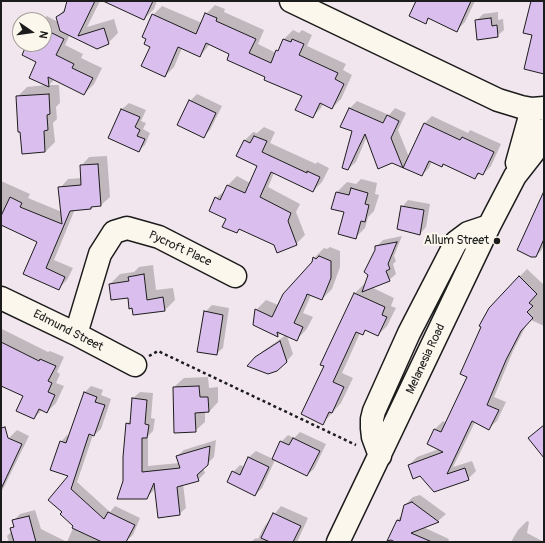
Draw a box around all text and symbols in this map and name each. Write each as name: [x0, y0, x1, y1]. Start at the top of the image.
north arrow: [12, 12, 52, 52]
text: N: [36, 30, 50, 40]
street label: Pycroft Place: [146, 228, 214, 270]
place label: Allum Street: [424, 234, 489, 248]
marker: Allum Street: [492, 236, 502, 246]
street label: Edmund Street: [31, 307, 105, 355]
street label: Melanesia Road: [403, 322, 449, 396]

